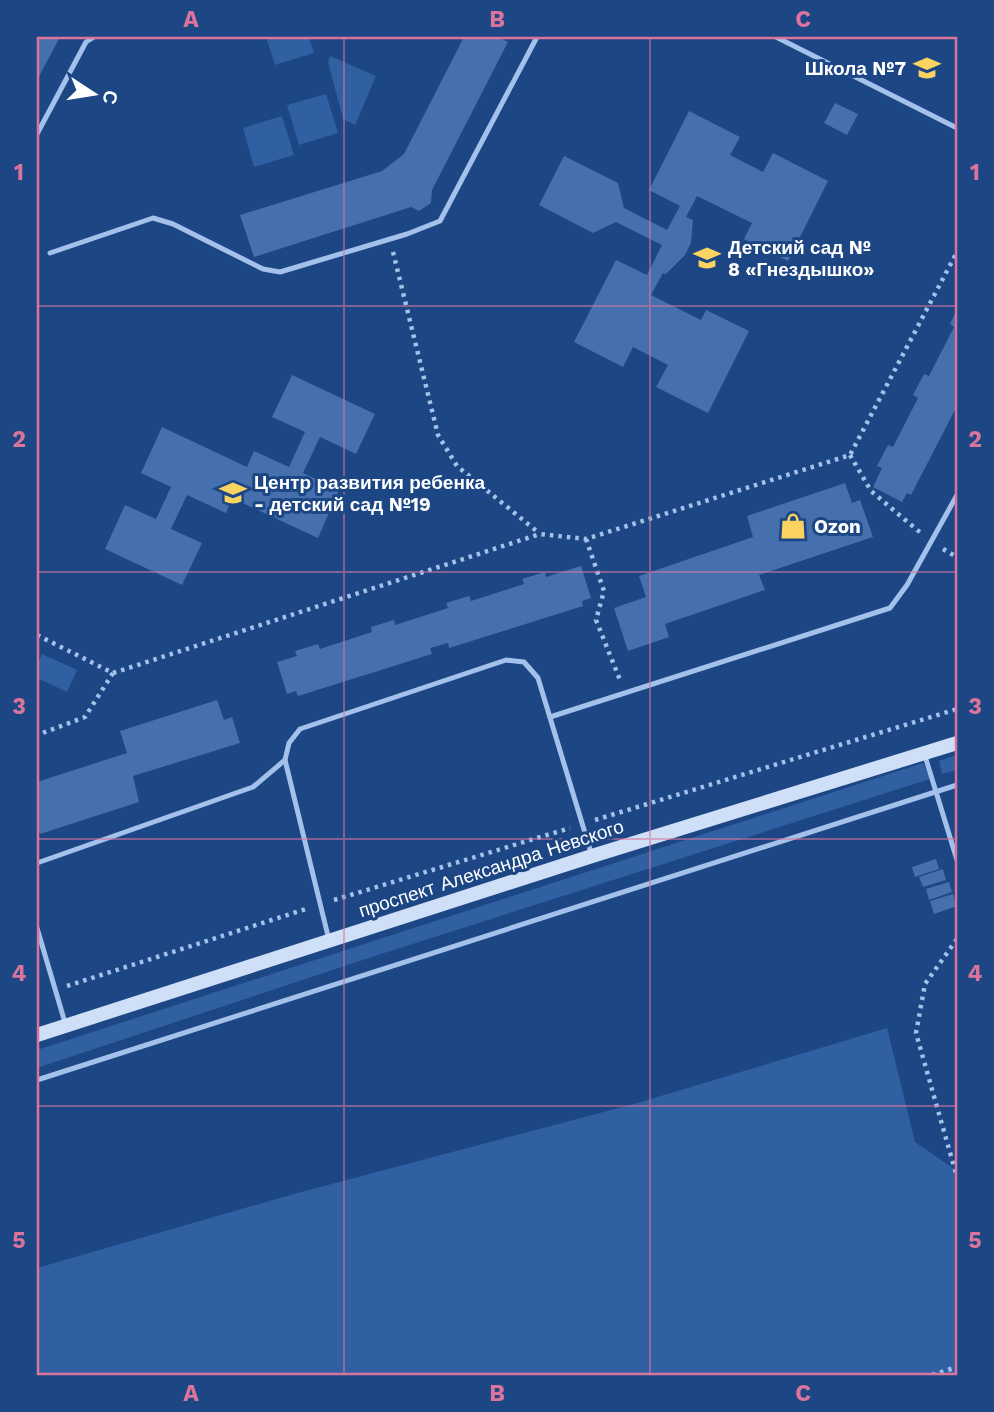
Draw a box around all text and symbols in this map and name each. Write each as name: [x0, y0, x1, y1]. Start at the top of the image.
text: A: [183, 6, 199, 33]
text: B: [489, 6, 505, 33]
text: C: [795, 6, 811, 33]
school or university icon: Школа №7: [912, 53, 942, 83]
place label: Школа №7: [805, 57, 906, 80]
north arrow: [60, 60, 130, 130]
text: С: [97, 88, 123, 107]
text: 1: [14, 159, 24, 186]
text: 1: [970, 159, 980, 186]
place label: Детский сад № 8 «Гнездышко»: [728, 236, 874, 281]
school or university icon: Детский сад № 8 «Гнездышко»: [692, 243, 722, 273]
text: 2: [12, 426, 26, 453]
text: 2: [968, 426, 982, 453]
place label: Центр развития ребенка - детский сад №19: [254, 471, 485, 516]
school or university icon: Центр развития ребенка - детский сад №19: [218, 478, 248, 508]
shop icon: Ozon: [778, 511, 808, 541]
place label: Ozon: [814, 515, 861, 538]
text: 3: [12, 693, 26, 720]
text: 3: [968, 693, 982, 720]
street label: проспект Александра Невского: [356, 815, 627, 922]
text: 4: [12, 960, 27, 987]
text: 4: [968, 960, 983, 987]
text: 5: [12, 1227, 26, 1254]
text: 5: [968, 1227, 982, 1254]
text: A: [183, 1380, 199, 1407]
text: B: [489, 1380, 505, 1407]
text: C: [795, 1380, 811, 1407]

